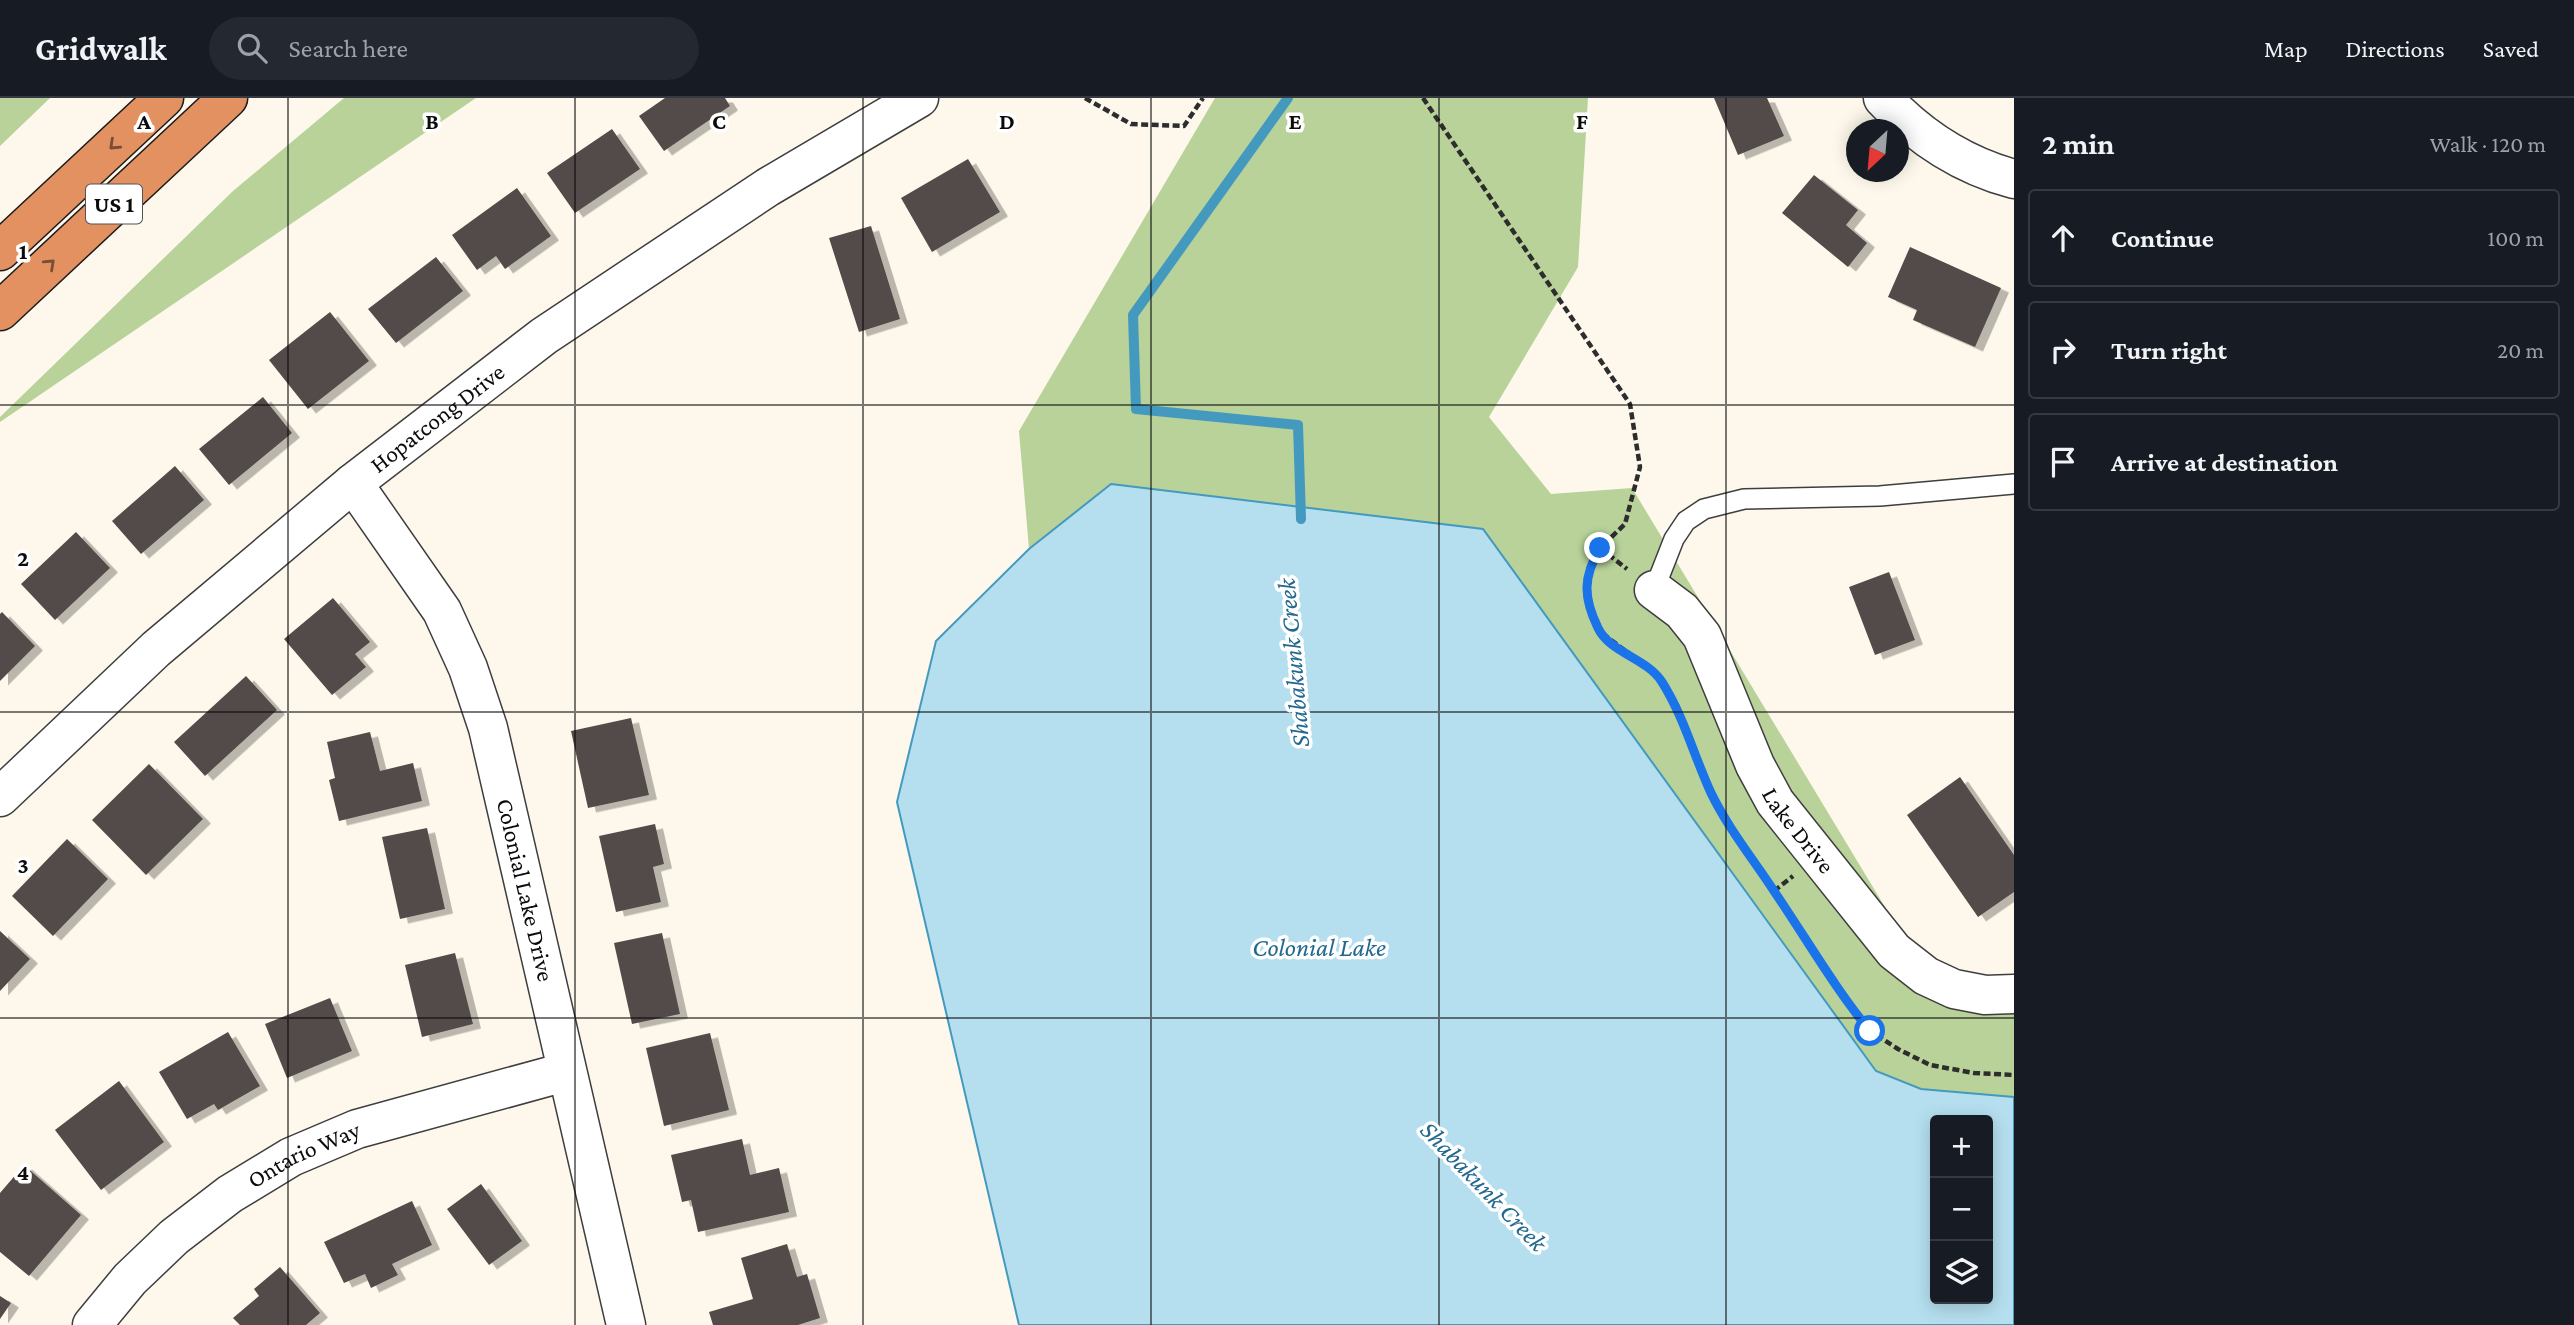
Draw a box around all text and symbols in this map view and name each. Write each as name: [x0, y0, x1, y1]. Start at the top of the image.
search box: [209, 17, 699, 80]
icon: search: [233, 29, 271, 67]
text: Gridwalk: [35, 30, 167, 67]
text: Search here: [289, 34, 408, 63]
text: Map: [2264, 35, 2308, 62]
text: Directions: [2346, 35, 2445, 62]
text: Saved: [2483, 35, 2539, 62]
text: A: [136, 108, 151, 134]
text: B: [425, 108, 439, 134]
text: C: [712, 108, 726, 134]
text: D: [999, 108, 1015, 134]
text: E: [1288, 108, 1302, 134]
text: F: [1576, 108, 1588, 134]
north arrow: [1846, 119, 1909, 182]
text: 2 min: [2042, 127, 2114, 160]
text: Walk · 120 m: [2430, 131, 2546, 157]
one-way arrow: [109, 136, 122, 149]
road number: US 1: [86, 184, 142, 223]
icon: ahead: [2044, 219, 2082, 257]
text: Continue: [2111, 224, 2214, 253]
text: 100 m: [2488, 225, 2544, 251]
text: 1: [19, 238, 28, 264]
one-way arrow: [42, 260, 55, 273]
icon: right: [2044, 331, 2082, 369]
text: Turn right: [2111, 336, 2227, 365]
text: 20 m: [2497, 337, 2544, 363]
street label: Hopatcong Drive: [365, 358, 509, 478]
icon: arrive: [2044, 443, 2082, 481]
text: Arrive at destination: [2111, 448, 2338, 477]
route end: [1584, 532, 1615, 563]
text: 2: [17, 545, 29, 571]
water label: Shabakunk Creek: [1272, 576, 1315, 749]
street label: Lake Drive: [1757, 783, 1840, 878]
street label: Colonial Lake Drive: [492, 796, 560, 984]
text: 3: [17, 852, 29, 878]
water label: Colonial Lake: [1252, 933, 1386, 962]
route start: [1854, 1015, 1885, 1046]
street label: Ontario Way: [242, 1115, 365, 1193]
water label: Shabakunk Creek: [1414, 1115, 1554, 1258]
map controls: [1930, 1115, 1993, 1304]
button: +: [1930, 1115, 1993, 1178]
text: 4: [17, 1159, 29, 1185]
button: −: [1930, 1178, 1993, 1241]
button: layers: [1930, 1241, 1993, 1304]

